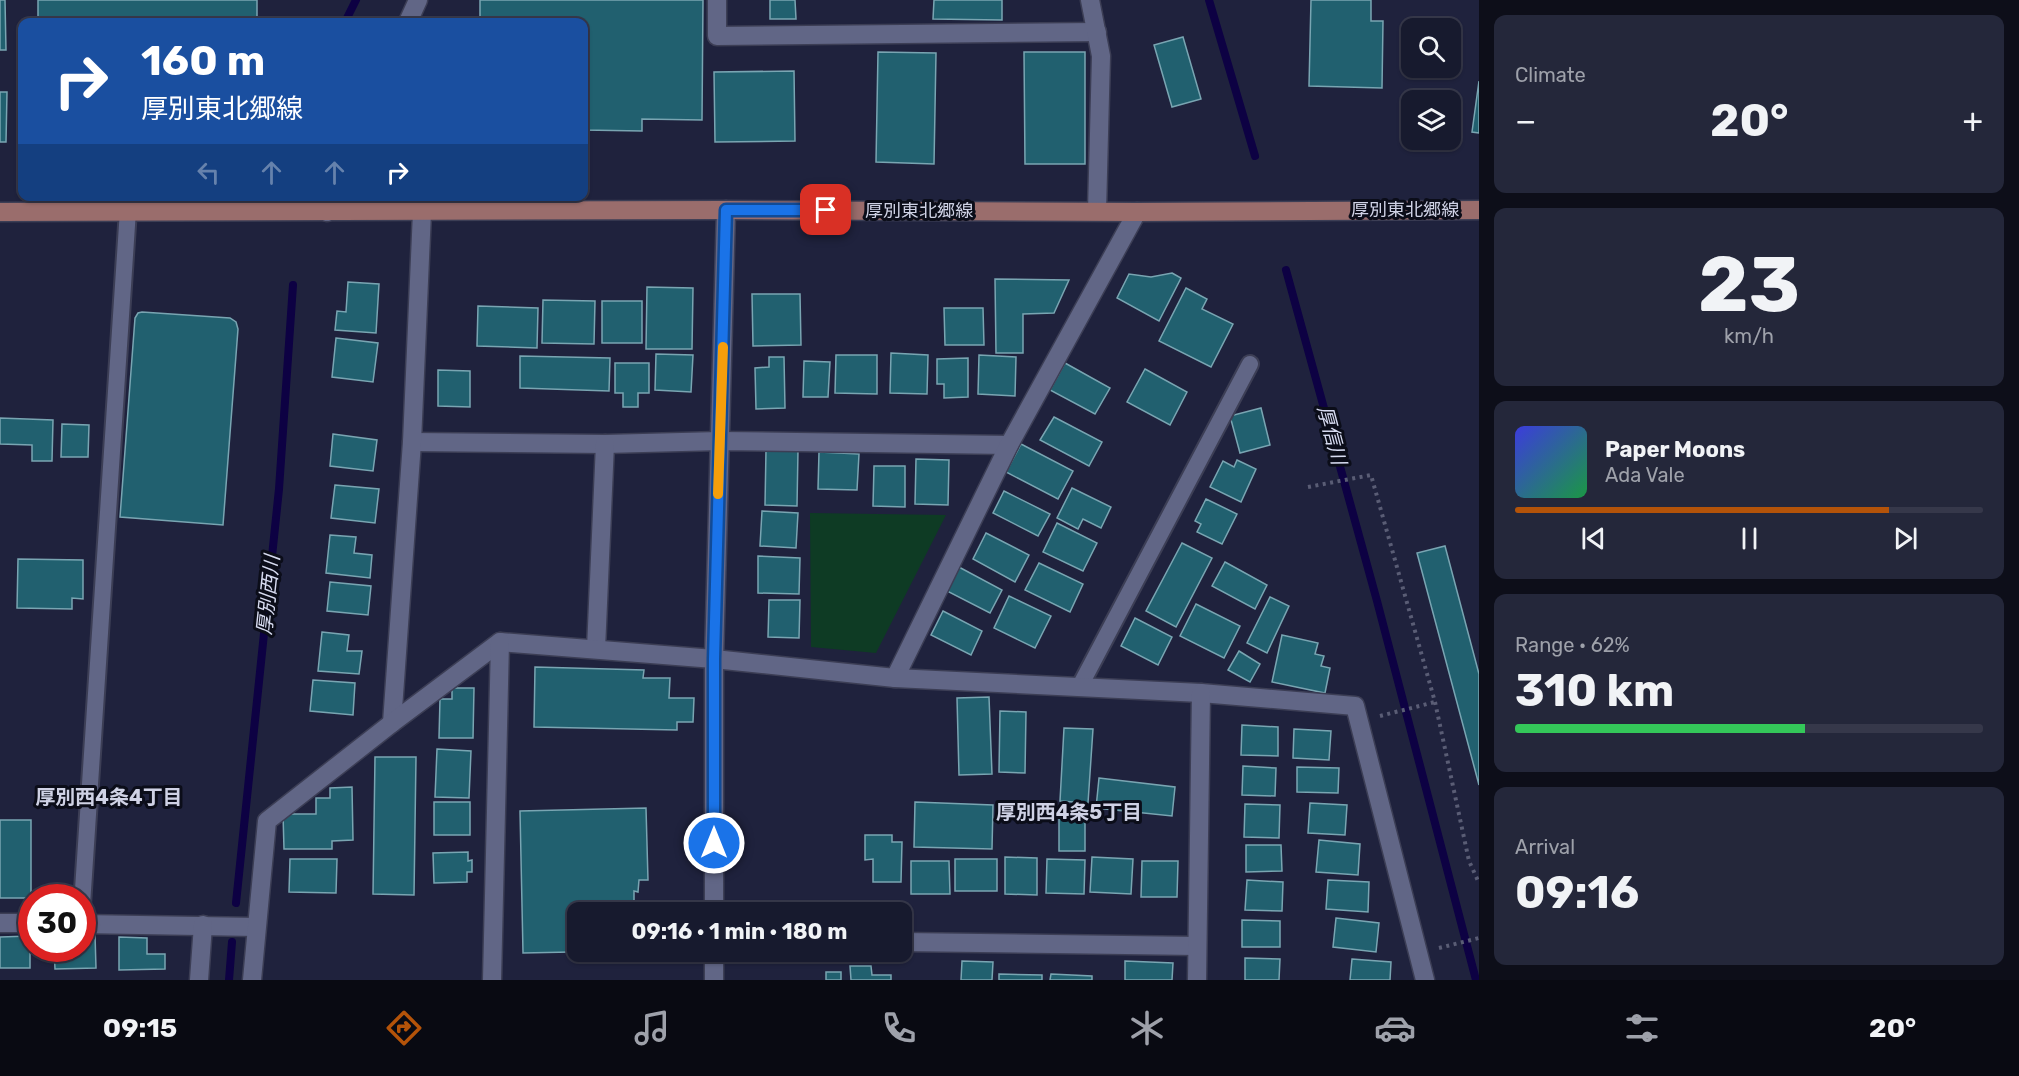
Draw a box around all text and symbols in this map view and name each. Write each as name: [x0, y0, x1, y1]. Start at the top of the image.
map controls: [1401, 18, 1461, 150]
button: search: [1401, 18, 1461, 78]
text: 160 m: [141, 36, 265, 86]
icon: right: [42, 42, 120, 120]
text: Climate: [1515, 63, 1586, 87]
button: layers: [1401, 90, 1461, 150]
text: 厚別東北郷線: [141, 93, 303, 125]
text: 20°: [1710, 94, 1789, 147]
text: −: [1515, 101, 1536, 140]
text: +: [1962, 101, 1983, 140]
icon: left: [192, 156, 225, 189]
icon: ahead: [255, 156, 288, 189]
icon: ahead: [318, 156, 351, 189]
icon: right: [381, 156, 414, 189]
pin: [800, 184, 851, 235]
icon: arrive: [809, 193, 842, 226]
street label: 厚別東北郷線: [1351, 199, 1459, 221]
street label: 厚別東北郷線: [865, 200, 973, 222]
text: 23: [1698, 238, 1800, 331]
text: km/h: [1724, 324, 1774, 348]
water label: 厚信川: [1313, 403, 1352, 469]
text: Paper Moons: [1605, 436, 1745, 463]
text: Ada Vale: [1605, 463, 1685, 487]
icon: previous: [1577, 522, 1610, 555]
icon: pause: [1733, 522, 1766, 555]
icon: next: [1889, 522, 1922, 555]
water label: 厚別西川: [252, 552, 284, 636]
text: Range · 62%: [1515, 633, 1630, 657]
text: 310 km: [1515, 664, 1674, 717]
district label: 厚別西4条4丁目: [35, 785, 183, 809]
district label: 厚別西4条5丁目: [996, 800, 1142, 824]
position arrow: [682, 811, 746, 875]
text: Arrival: [1515, 835, 1575, 859]
text: 09:16: [1515, 866, 1639, 919]
speed limit sign: 30: [18, 884, 96, 962]
text: 09:16 · 1 min · 180 m: [632, 918, 847, 945]
icon: directions: [383, 1007, 425, 1049]
icon: music: [631, 1007, 673, 1049]
icon: phone: [878, 1007, 920, 1049]
icon: climate: [1126, 1007, 1168, 1049]
icon: car: [1374, 1007, 1416, 1049]
icon: filters: [1621, 1007, 1663, 1049]
text: 09:15: [103, 1012, 177, 1044]
text: 20°: [1869, 1012, 1916, 1044]

